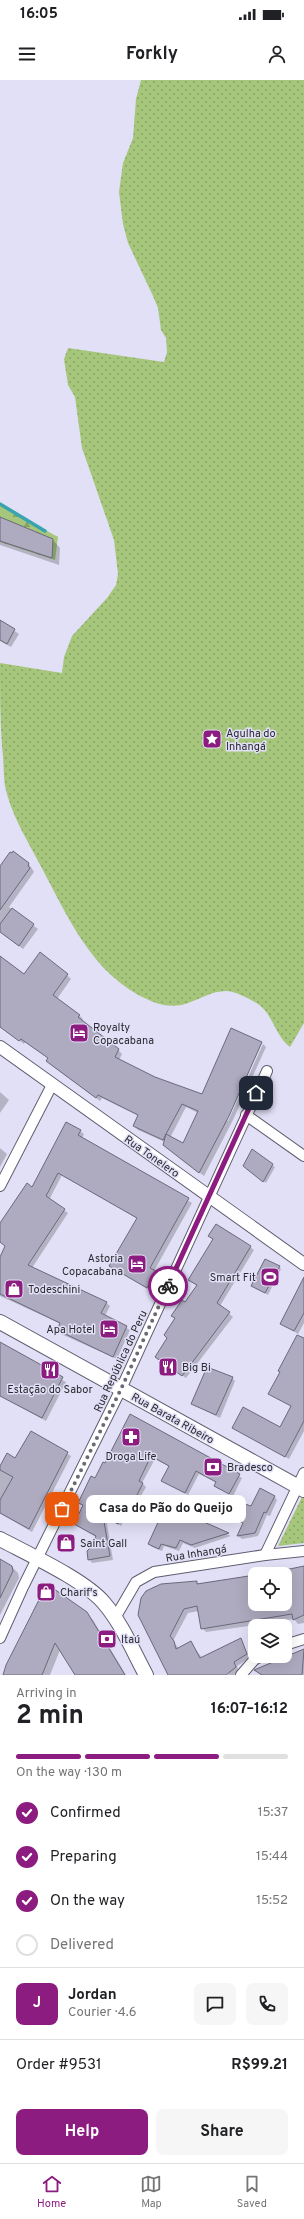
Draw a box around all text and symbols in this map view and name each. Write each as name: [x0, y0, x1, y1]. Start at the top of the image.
text: 16:05: [20, 5, 58, 24]
icon: menu: [16, 43, 38, 65]
text: Forkly: [126, 43, 178, 66]
icon: person: [266, 43, 288, 65]
place label: Agulha do Inhangá: [226, 727, 276, 754]
place icon: Agulha do Inhangá: [201, 728, 223, 750]
place label: Royalty Copacabana: [93, 1021, 154, 1048]
hotel icon: Royalty Copacabana: [68, 1022, 90, 1044]
pin: [239, 1076, 273, 1110]
icon: home: [245, 1082, 267, 1104]
street label: Rua Tonelero: [121, 1133, 182, 1181]
place label: Astoria Copacabana: [62, 1252, 123, 1279]
hotel icon: Astoria Copacabana: [126, 1253, 148, 1275]
courier: [148, 1266, 188, 1306]
sports icon: Smart Fit: [259, 1266, 281, 1288]
place label: Smart Fit: [210, 1271, 256, 1285]
icon: bike: [157, 1275, 179, 1297]
shop icon: Todeschini: [3, 1278, 25, 1300]
place label: Todeschini: [28, 1283, 80, 1297]
street label: Rua República do Peru: [91, 1308, 151, 1415]
hotel icon: Apa Hotel: [98, 1318, 120, 1340]
place label: Apa Hotel: [46, 1323, 95, 1337]
restaurant icon: Big Bi: [157, 1356, 179, 1378]
restaurant icon: Estação do Sabor: [39, 1359, 61, 1381]
place label: Big Bi: [182, 1361, 211, 1375]
place label: Estação do Sabor: [7, 1383, 93, 1397]
street label: Rua Barata Ribeiro: [129, 1390, 216, 1447]
pharmacy icon: Droga Life: [120, 1426, 142, 1448]
place label: Droga Life: [106, 1450, 156, 1464]
bank icon: Bradesco: [202, 1456, 224, 1478]
place label: Bradesco: [227, 1461, 273, 1475]
pin: [45, 1492, 79, 1526]
callout: Casa do Pão do Queijo: [86, 1495, 246, 1523]
icon: bag: [51, 1498, 73, 1520]
text: Casa do Pão do Queijo: [99, 1501, 233, 1517]
shop icon: Saint Gall: [55, 1532, 77, 1554]
place label: Saint Gall: [80, 1537, 127, 1551]
street label: Rua Inhangá: [165, 1542, 228, 1566]
map controls: [248, 1567, 292, 1663]
button: locate: [248, 1567, 292, 1611]
shop icon: Charif's: [35, 1581, 57, 1603]
place label: Charif's: [60, 1586, 98, 1600]
button: layers: [248, 1619, 292, 1663]
bank icon: Itaú: [96, 1628, 118, 1650]
place label: Itaú: [121, 1633, 140, 1647]
text: Arriving in: [16, 1686, 77, 1702]
text: 2 min: [16, 1700, 84, 1733]
text: 16:07–16:12: [211, 1700, 288, 1719]
text: On the way · 130 m: [16, 1765, 122, 1781]
icon: check: [16, 1802, 38, 1824]
text: Confirmed: [50, 1804, 121, 1823]
text: 15:37: [258, 1805, 288, 1821]
icon: check: [16, 1846, 38, 1868]
text: Preparing: [50, 1848, 117, 1867]
text: 15:44: [256, 1849, 288, 1865]
icon: check: [16, 1890, 38, 1912]
text: On the way: [50, 1892, 125, 1911]
text: 15:52: [256, 1893, 288, 1909]
text: Delivered: [50, 1936, 114, 1955]
button: chat: [194, 1983, 236, 2025]
button: phone: [246, 1983, 288, 2025]
text: Jordan: [68, 1986, 117, 2005]
text: J: [33, 1994, 41, 2013]
text: Courier · 4.6: [68, 2005, 136, 2021]
text: Order #9531: [16, 2056, 102, 2075]
text: R$99.21: [231, 2056, 288, 2075]
button: Help: [16, 2109, 148, 2155]
button: Share: [156, 2109, 288, 2155]
tab: Home: [37, 2173, 66, 2211]
tab: Map: [140, 2173, 162, 2211]
tab: Saved: [237, 2173, 267, 2211]

